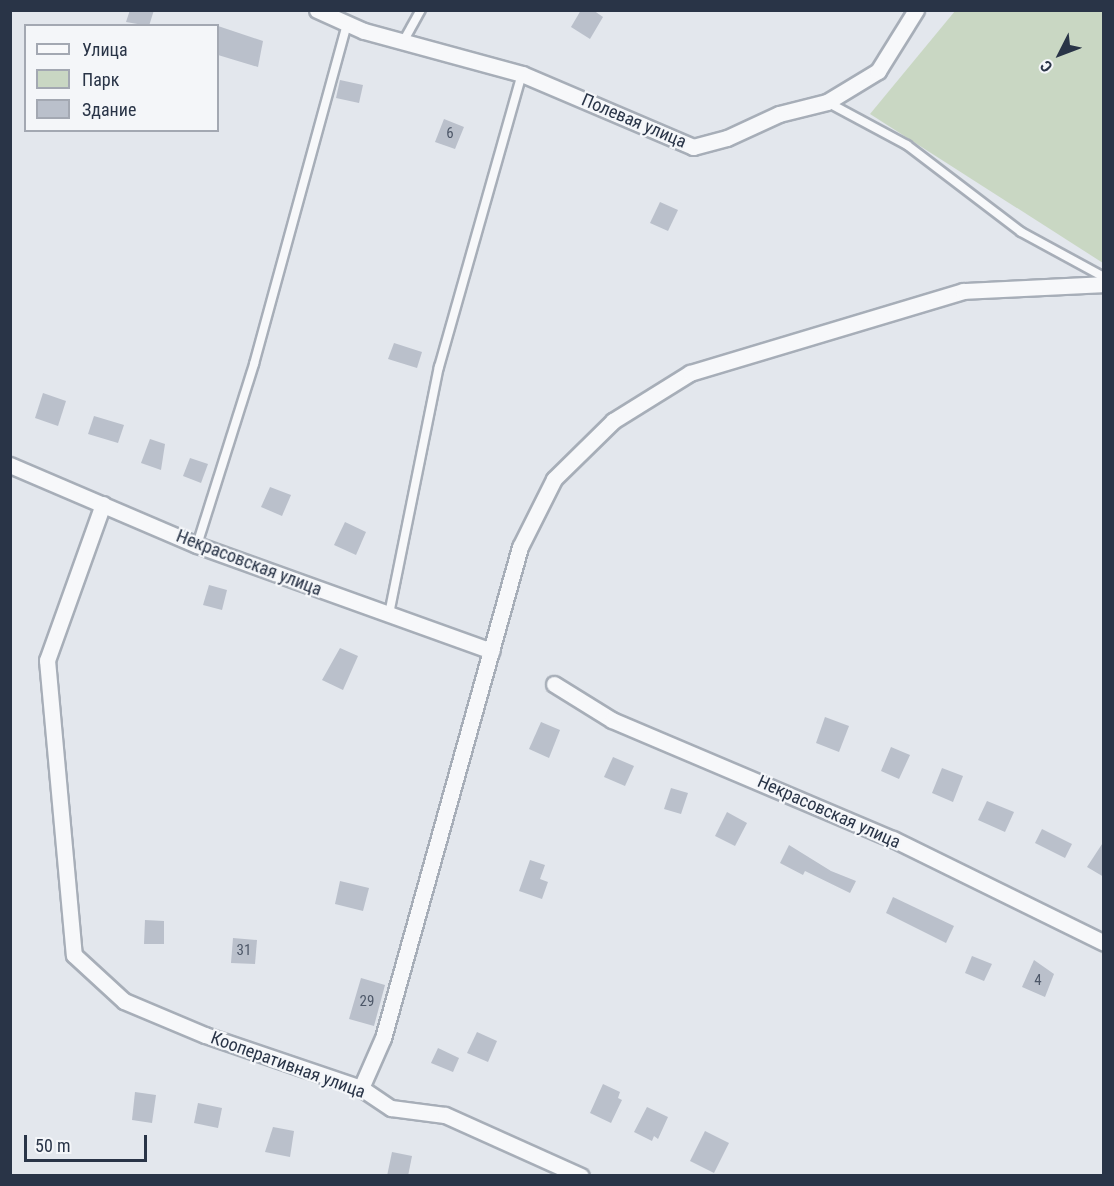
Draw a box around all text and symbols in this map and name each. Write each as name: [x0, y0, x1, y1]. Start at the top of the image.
legend: [24, 24, 219, 132]
north arrow: [1030, 24, 1090, 84]
text: Улица: [82, 39, 128, 60]
text: С: [1036, 57, 1056, 76]
text: Парк: [82, 69, 119, 90]
street label: Полевая улица: [578, 89, 690, 153]
text: Здание: [82, 99, 136, 120]
house number: 6: [446, 125, 454, 143]
street label: Некрасовская улица: [173, 525, 325, 601]
street label: Некрасовская улица: [754, 771, 904, 853]
house number: 31: [237, 942, 251, 960]
house number: 4: [1034, 972, 1042, 990]
house number: 29: [360, 993, 374, 1011]
street label: Кооперативная улица: [208, 1027, 368, 1103]
scale bar: [27, 1123, 150, 1161]
text: 50 m: [35, 1135, 70, 1156]

